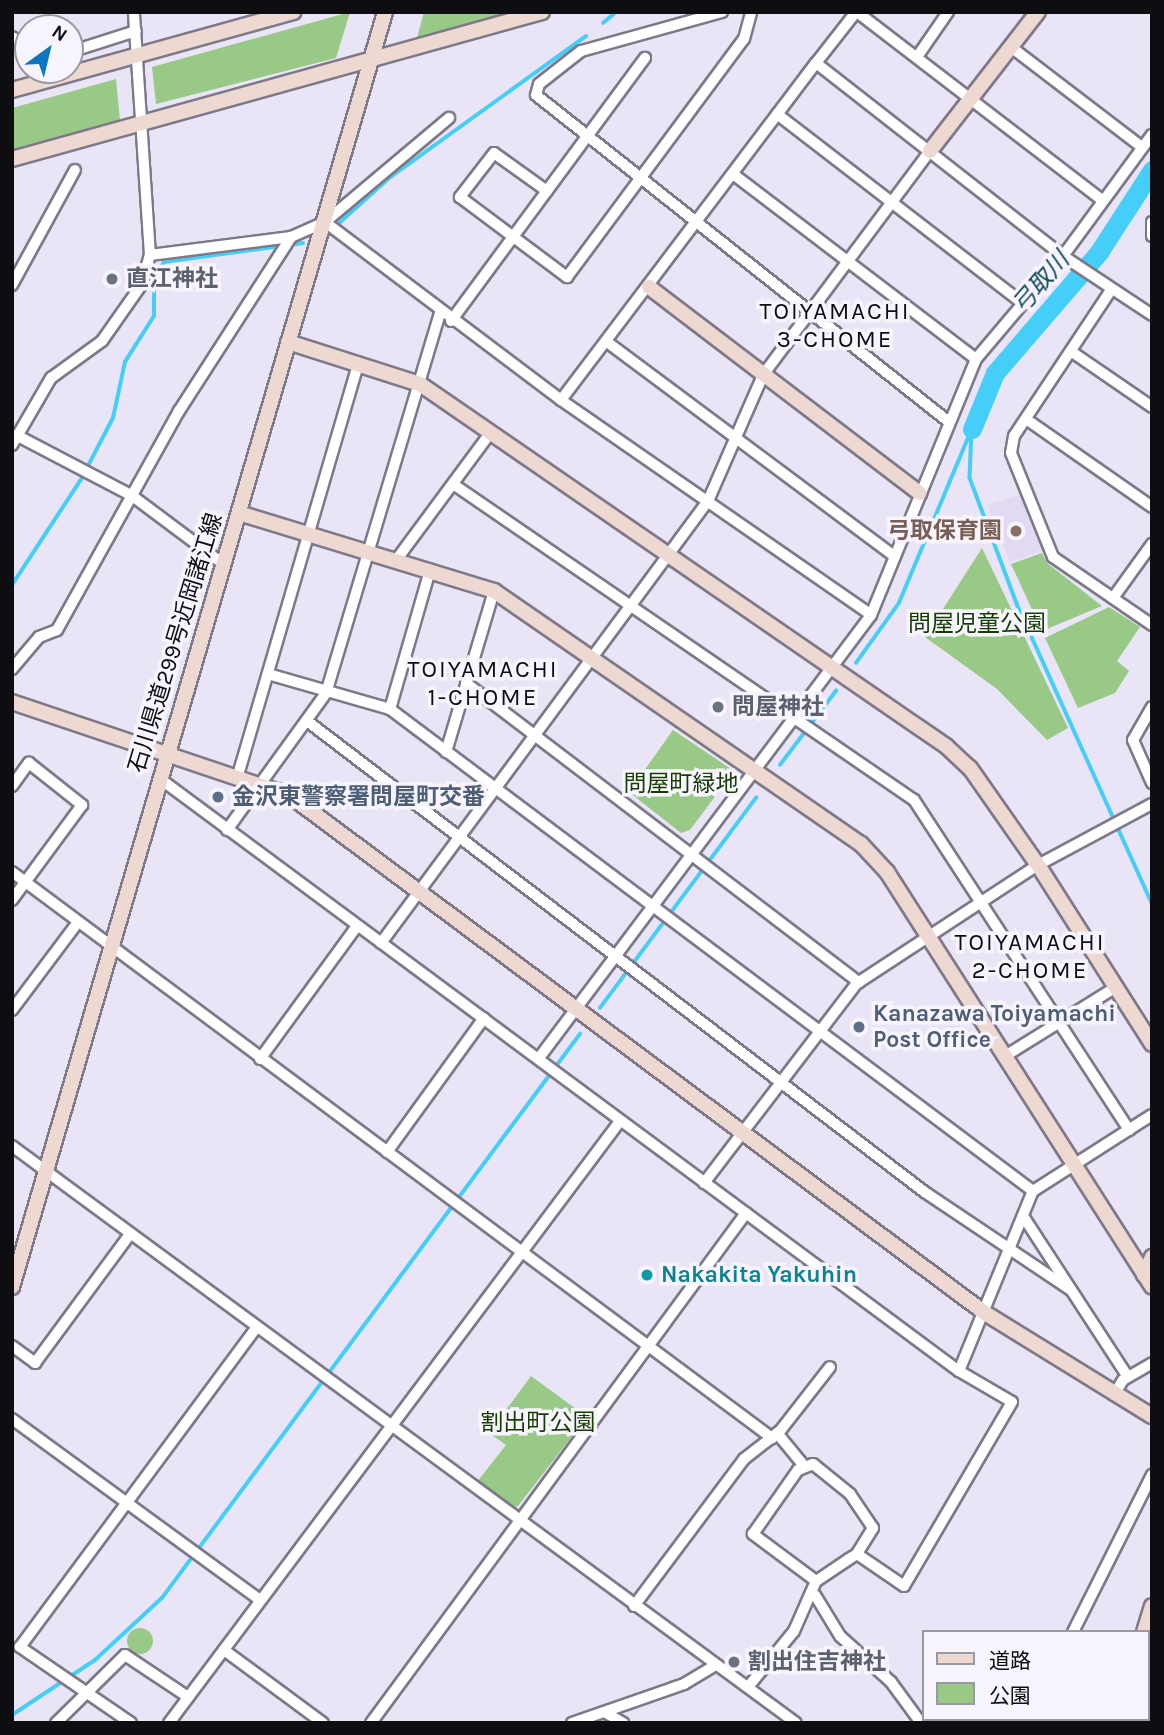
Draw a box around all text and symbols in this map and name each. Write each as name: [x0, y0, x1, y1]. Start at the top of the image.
north arrow: [14, 14, 84, 84]
text: N: [48, 20, 71, 46]
water label: 弓取川: [1007, 246, 1075, 320]
place label: 直江神社: [126, 265, 218, 293]
marker: 直江神社: [104, 271, 120, 287]
district label: TOIYAMACHI 3-CHOME: [761, 298, 909, 354]
street label: 石川県道299号近岡諸江線: [123, 510, 229, 776]
place label: 弓取保育園: [887, 517, 1002, 545]
marker: 弓取保育園: [1008, 523, 1024, 539]
park label: 問屋児童公園: [908, 610, 1046, 638]
district label: TOIYAMACHI 1-CHOME: [409, 656, 557, 712]
place label: 問屋神社: [732, 693, 824, 721]
marker: 問屋神社: [710, 699, 726, 715]
park label: 問屋町緑地: [624, 770, 738, 798]
place label: 金沢東警察署問屋町交番: [232, 783, 485, 811]
marker: 金沢東警察署問屋町交番: [210, 789, 226, 805]
district label: TOIYAMACHI 2-CHOME: [956, 929, 1104, 985]
place label: Kanazawa Toiyamachi Post Office: [873, 1000, 1116, 1054]
marker: Kanazawa Toiyamachi Post Office: [851, 1019, 867, 1035]
place label: Nakakita Yakuhin: [661, 1261, 857, 1289]
marker: Nakakita Yakuhin: [639, 1267, 655, 1283]
park label: 割出町公園: [481, 1409, 595, 1437]
legend: [922, 1630, 1150, 1721]
place label: 割出住吉神社: [748, 1648, 886, 1676]
text: 道路: [989, 1649, 1031, 1673]
marker: 割出住吉神社: [726, 1654, 742, 1670]
text: 公園: [989, 1684, 1031, 1708]

